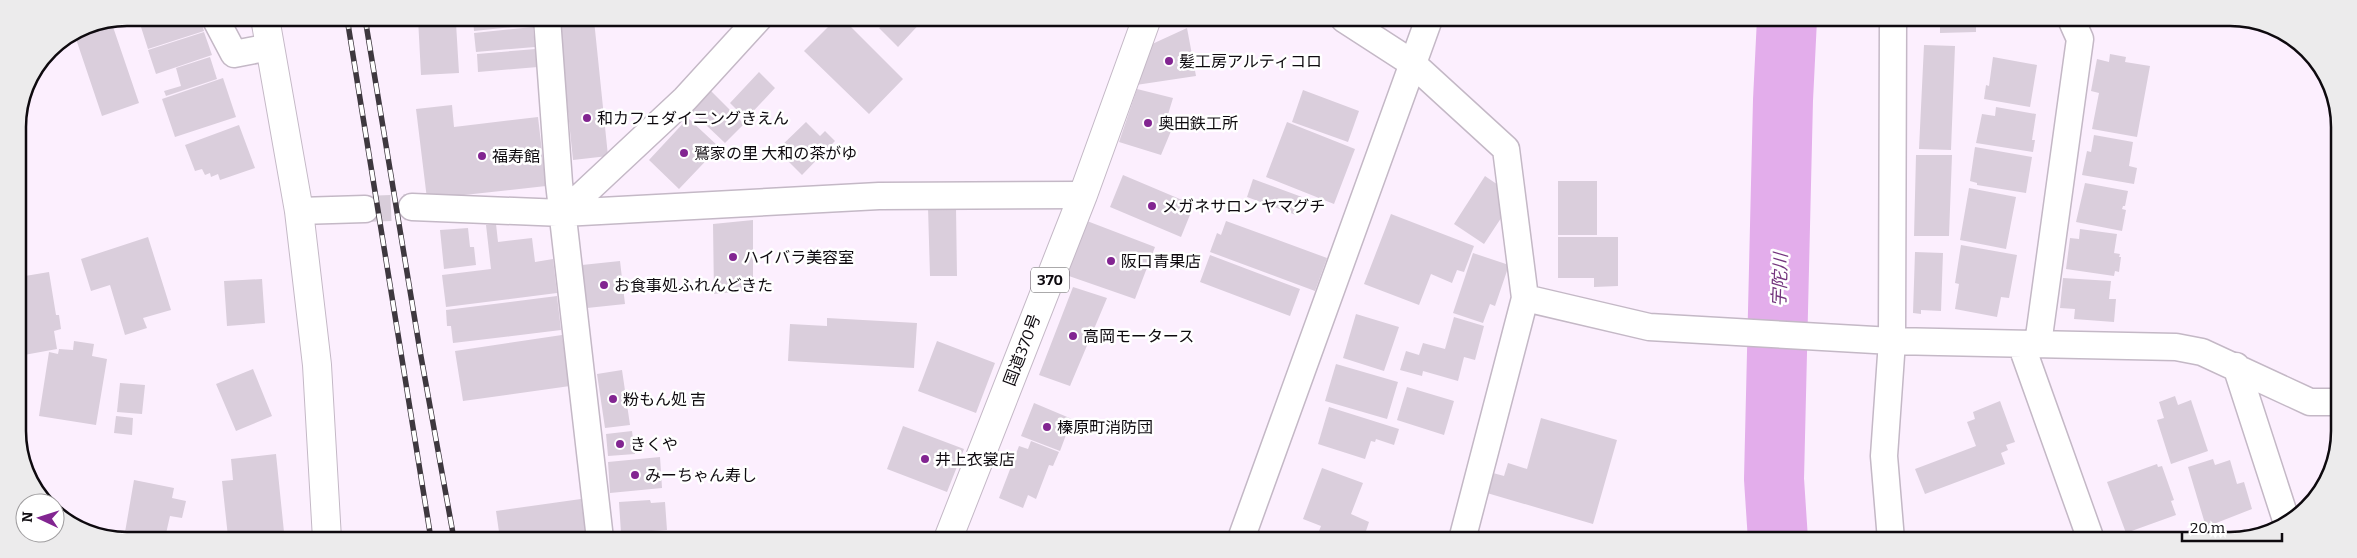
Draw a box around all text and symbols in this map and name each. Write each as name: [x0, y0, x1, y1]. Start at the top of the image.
place label: 髪工房アルティコロ: [1179, 52, 1322, 71]
marker: 髪工房アルティコロ: [1163, 55, 1175, 67]
place label: 和カフェダイニングきえん: [597, 109, 789, 128]
marker: 和カフェダイニングきえん: [581, 112, 593, 124]
place label: 奥田鉄工所: [1158, 114, 1238, 133]
marker: 奥田鉄工所: [1142, 117, 1154, 129]
place label: 鷲家の里 大和の茶がゆ: [694, 144, 857, 163]
place label: 福寿館: [492, 147, 540, 166]
marker: 鷲家の里 大和の茶がゆ: [678, 147, 690, 159]
marker: 福寿館: [476, 150, 488, 162]
place label: メガネサロン ヤマグチ: [1162, 197, 1325, 216]
marker: メガネサロン ヤマグチ: [1146, 200, 1158, 212]
place label: ハイバラ美容室: [743, 248, 854, 267]
marker: ハイバラ美容室: [727, 251, 739, 263]
water label: 宇陀川: [1768, 251, 1792, 307]
place label: 阪口青果店: [1121, 252, 1201, 271]
marker: 阪口青果店: [1105, 255, 1117, 267]
road number: 370: [1031, 268, 1069, 292]
place label: お食事処ふれんどきた: [614, 276, 773, 295]
marker: お食事処ふれんどきた: [598, 279, 610, 291]
street label: 国道370号: [1000, 312, 1044, 388]
place label: 高岡モータース: [1083, 327, 1194, 346]
marker: 高岡モータース: [1067, 330, 1079, 342]
place label: 粉もん処 吉: [623, 390, 706, 409]
marker: 粉もん処 吉: [607, 393, 619, 405]
place label: 榛原町消防団: [1057, 418, 1153, 437]
marker: 榛原町消防団: [1041, 421, 1053, 433]
place label: きくや: [630, 435, 678, 454]
marker: きくや: [614, 438, 626, 450]
place label: 井上衣裳店: [935, 450, 1015, 469]
marker: 井上衣裳店: [919, 453, 931, 465]
place label: みーちゃん寿し: [645, 466, 757, 485]
marker: みーちゃん寿し: [629, 469, 641, 481]
north arrow: [15, 493, 65, 543]
scale bar: [2182, 510, 2282, 542]
text: N: [19, 511, 36, 523]
text: 20 m: [2190, 519, 2226, 537]

